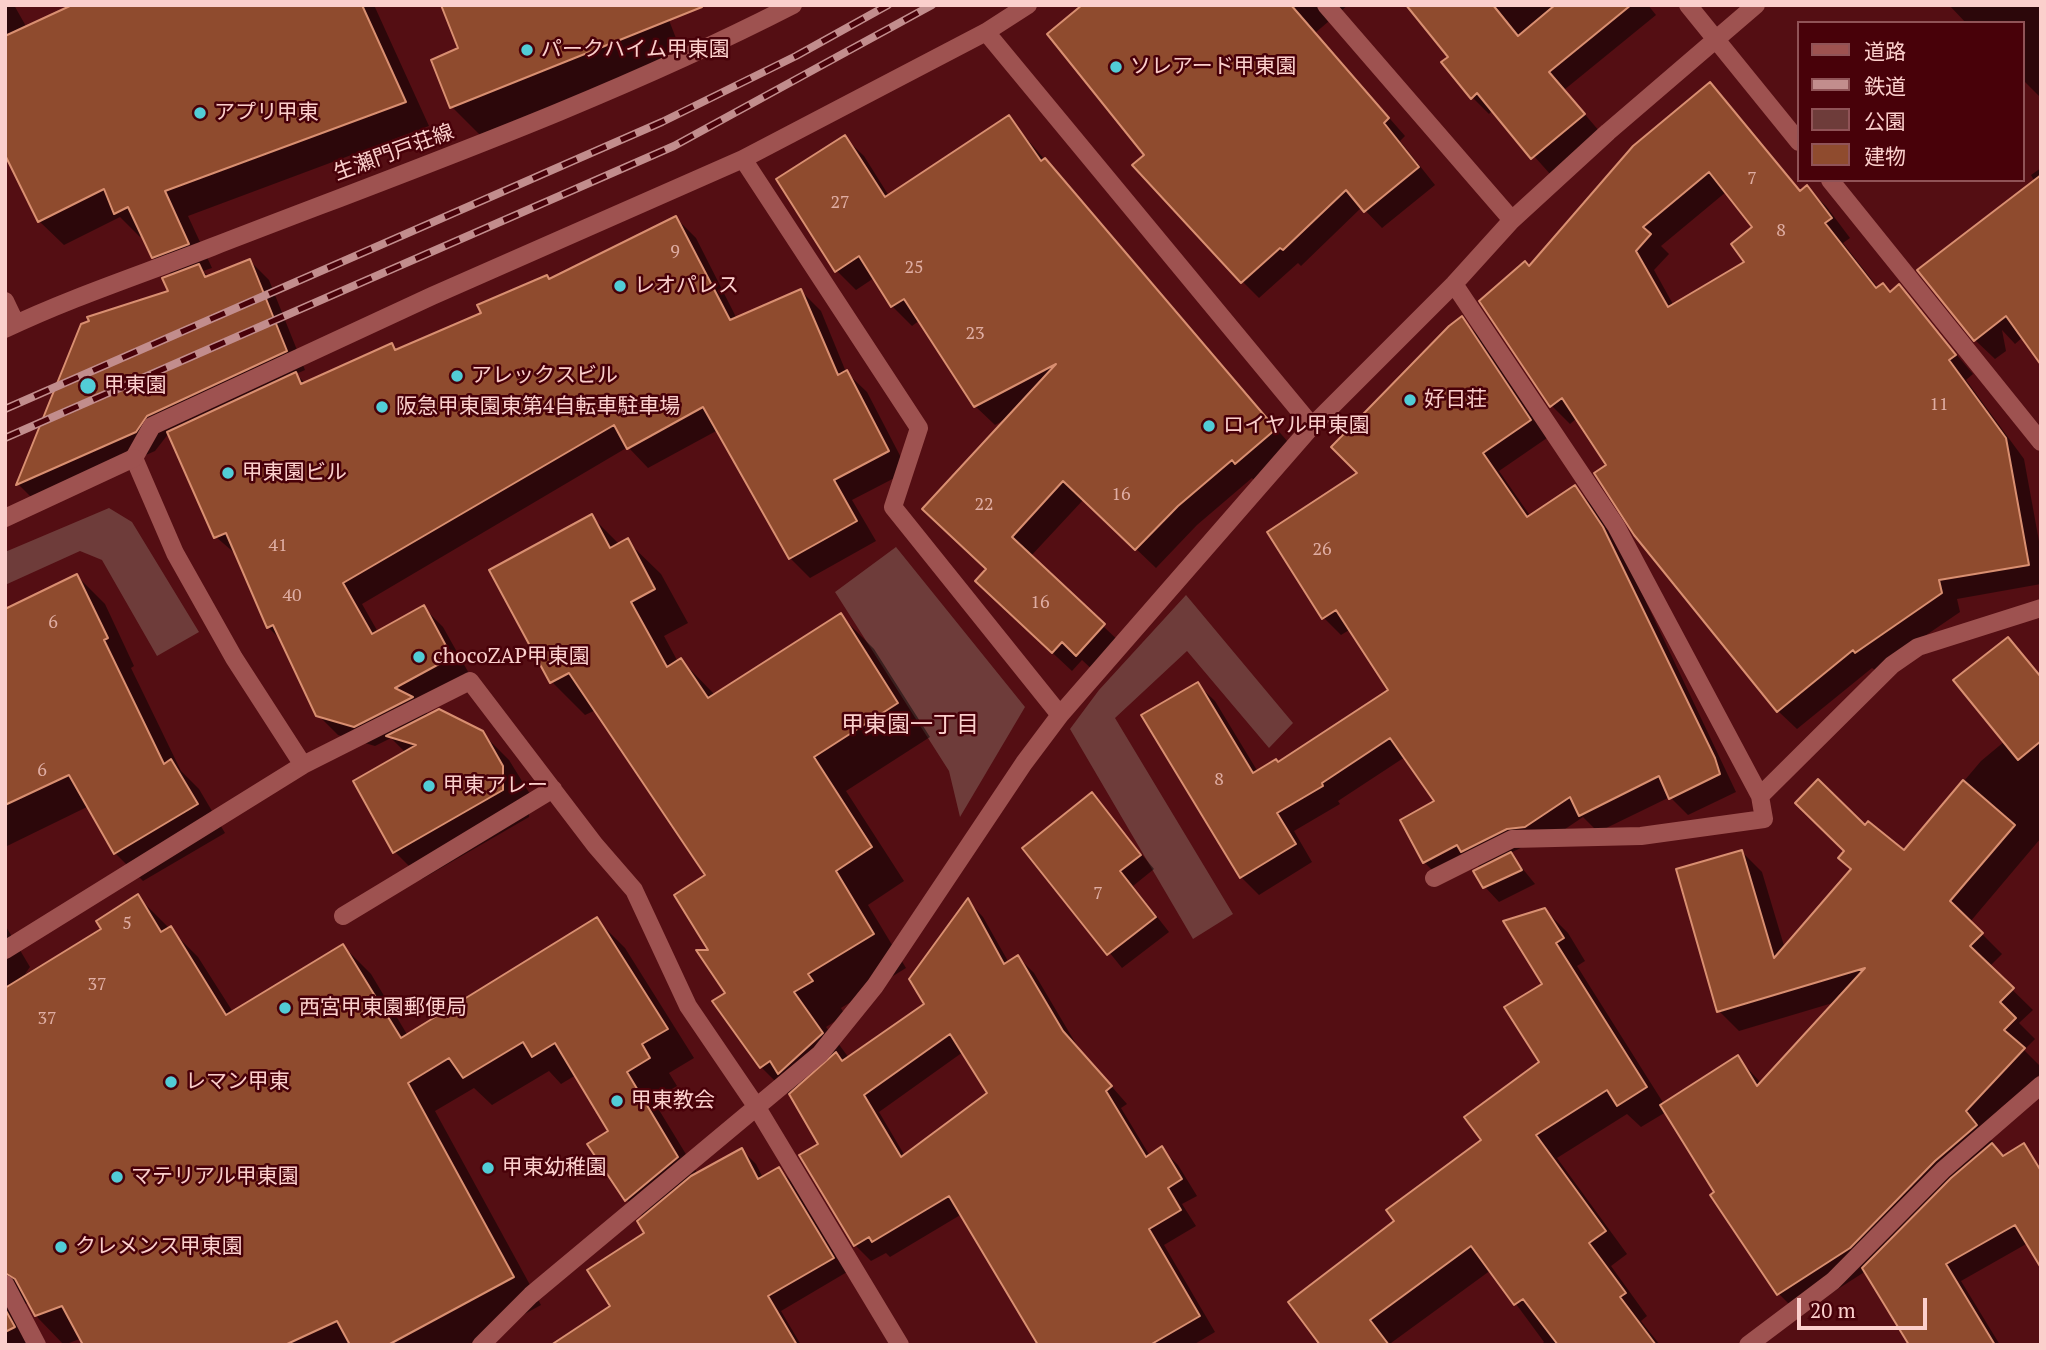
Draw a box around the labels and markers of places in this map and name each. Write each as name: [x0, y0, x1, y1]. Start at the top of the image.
place label: パークハイム甲東園: [541, 37, 730, 63]
marker: パークハイム甲東園: [519, 42, 535, 58]
place label: ソレアード甲東園: [1130, 54, 1297, 80]
marker: ソレアード甲東園: [1108, 59, 1124, 75]
place label: アプリ甲東: [214, 100, 319, 126]
marker: アプリ甲東: [192, 105, 208, 121]
place label: レオパレス: [634, 273, 739, 299]
marker: レオパレス: [612, 278, 628, 294]
place label: アレックスビル: [471, 363, 618, 389]
marker: アレックスビル: [449, 368, 465, 384]
place label: 甲東園: [104, 373, 167, 399]
marker: 甲東園: [78, 376, 98, 396]
place label: 好日荘: [1424, 387, 1487, 413]
marker: 好日荘: [1402, 392, 1418, 408]
place label: 阪急甲東園東第4自転車駐車場: [396, 394, 680, 420]
marker: 阪急甲東園東第4自転車駐車場: [374, 399, 390, 415]
place label: ロイヤル甲東園: [1223, 413, 1370, 439]
marker: ロイヤル甲東園: [1201, 418, 1217, 434]
place label: 甲東園ビル: [242, 460, 347, 486]
marker: 甲東園ビル: [220, 465, 236, 481]
place label: chocoZAP甲東園: [433, 644, 590, 670]
marker: chocoZAP甲東園: [411, 649, 427, 665]
place label: 甲東アレー: [443, 773, 548, 799]
marker: 甲東アレー: [421, 778, 437, 794]
place label: 西宮甲東園郵便局: [299, 995, 467, 1021]
marker: 西宮甲東園郵便局: [277, 1000, 293, 1016]
place label: レマン甲東: [185, 1069, 290, 1095]
marker: レマン甲東: [163, 1074, 179, 1090]
place label: 甲東教会: [631, 1088, 715, 1114]
marker: 甲東教会: [609, 1093, 625, 1109]
place label: 甲東幼稚園: [502, 1155, 607, 1181]
marker: 甲東幼稚園: [480, 1160, 496, 1176]
place label: マテリアル甲東園: [131, 1164, 299, 1190]
marker: マテリアル甲東園: [109, 1169, 125, 1185]
place label: クレメンス甲東園: [75, 1234, 243, 1260]
marker: クレメンス甲東園: [53, 1239, 69, 1255]

